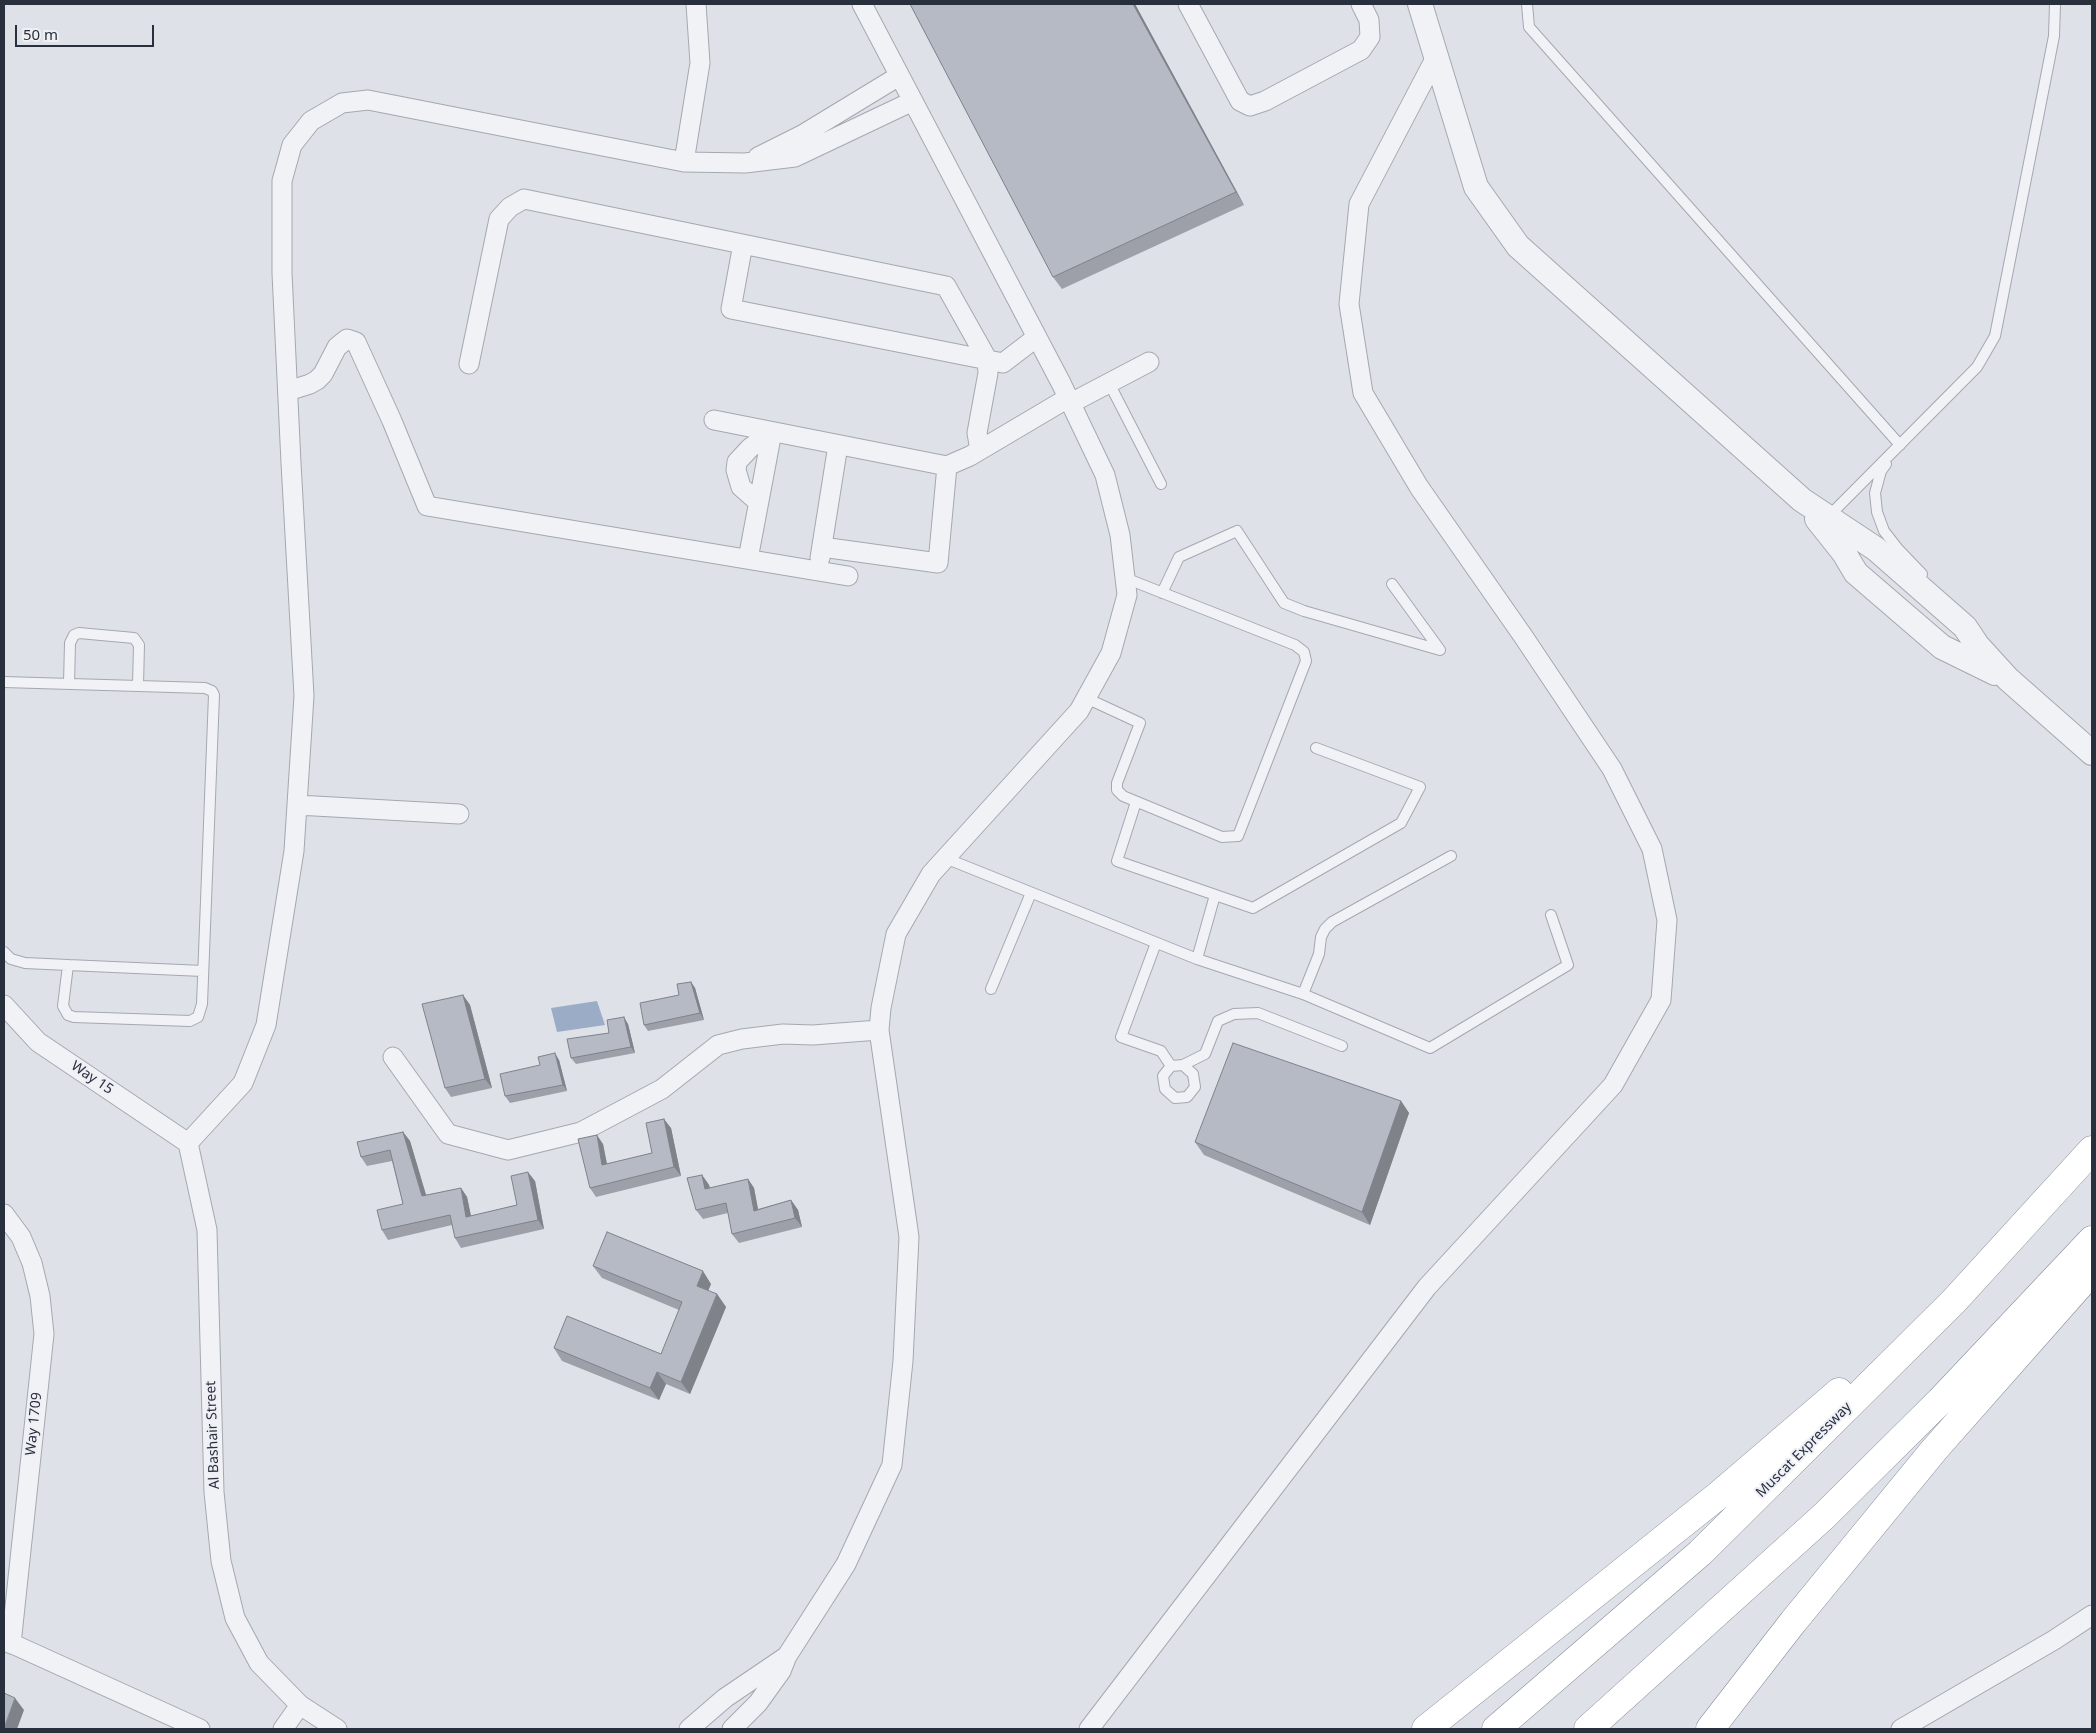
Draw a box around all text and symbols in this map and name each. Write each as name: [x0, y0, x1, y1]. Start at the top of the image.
scale bar: [18, 15, 156, 47]
text: 50 m: [23, 24, 58, 44]
street label: Way 15: [68, 1058, 116, 1098]
street label: Al Bashair Street: [203, 1380, 223, 1490]
street label: Way 1709: [22, 1392, 46, 1456]
street label: Muscat Expressway: [1753, 1399, 1855, 1501]

